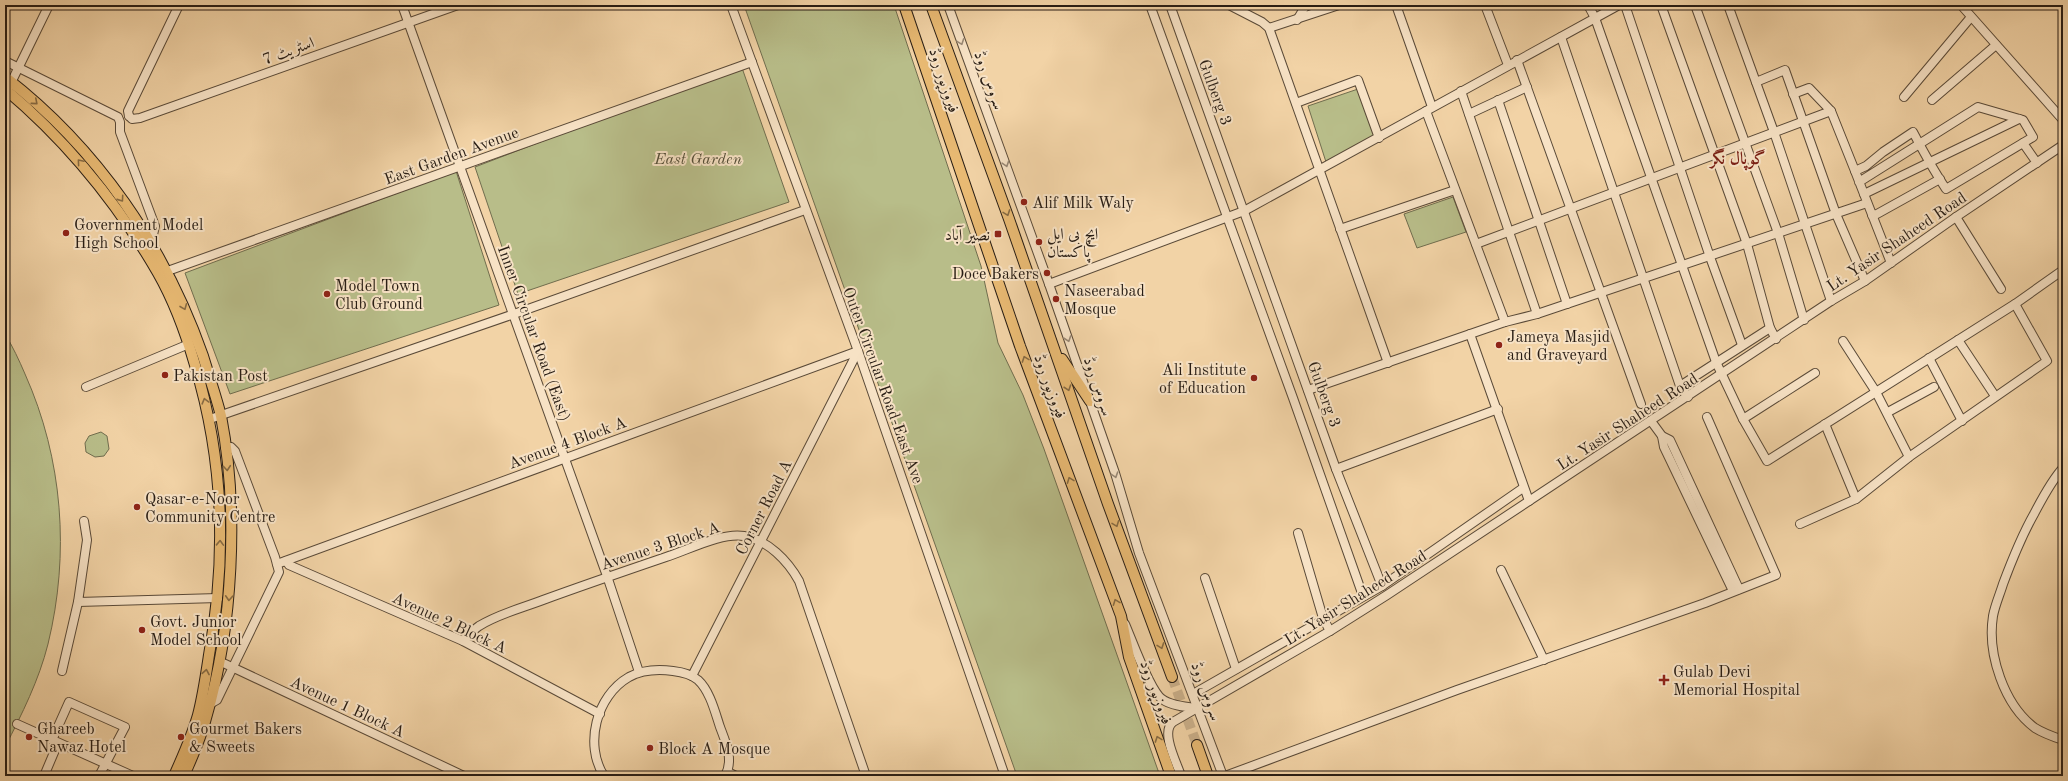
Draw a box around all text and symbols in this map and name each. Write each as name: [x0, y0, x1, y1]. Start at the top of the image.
street label: اسٹریٹ 7: [261, 35, 317, 69]
one-way arrow: [957, 38, 965, 45]
street label: فیروزپور روڈ: [923, 45, 964, 116]
street label: سروس روڈ: [969, 48, 1009, 112]
street label: Gulberg 3: [1195, 58, 1233, 128]
one-way arrow: [30, 97, 37, 104]
street label: East Garden Avenue: [382, 125, 521, 189]
district label: گوپال نگر: [1708, 148, 1766, 171]
park label: East Garden: [653, 152, 742, 168]
one-way arrow: [78, 160, 85, 167]
one-way arrow: [1001, 160, 1009, 167]
street label: Lt. Yasir Shaheed Road: [1824, 190, 1970, 295]
one-way arrow: [116, 195, 124, 202]
place label: Alif Milk Waly: [1032, 196, 1135, 212]
marker: Alif Milk Waly: [1019, 197, 1029, 207]
one-way arrow: [1002, 209, 1010, 216]
place label: Government Model High School: [74, 218, 203, 252]
place label: نصیر آباد: [945, 225, 990, 244]
place label: ایچ بی ایل پاکستان: [1047, 227, 1098, 263]
marker: Government Model High School: [61, 228, 71, 238]
marker: نصیر آباد: [993, 229, 1003, 239]
marker: ایچ بی ایل پاکستان: [1034, 237, 1044, 247]
street label: Inner Circular Road (East): [494, 243, 573, 424]
place label: Doce Bakers: [952, 267, 1039, 283]
marker: Doce Bakers: [1042, 268, 1052, 278]
place label: Model Town Club Ground: [335, 279, 423, 313]
place label: Naseerabad Mosque: [1064, 284, 1145, 318]
street label: Outer Circular Road-East Ave: [839, 285, 925, 486]
marker: Model Town Club Ground: [322, 289, 332, 299]
marker: Naseerabad Mosque: [1051, 294, 1061, 304]
one-way arrow: [179, 302, 187, 310]
place label: Jameya Masjid and Graveyard: [1507, 330, 1610, 364]
one-way arrow: [1063, 335, 1072, 342]
marker: Jameya Masjid and Graveyard: [1494, 340, 1504, 350]
street label: فیروزپور روڈ: [1028, 351, 1071, 422]
street label: سروس روڈ: [1079, 354, 1117, 418]
one-way arrow: [1021, 355, 1029, 362]
street label: Gulberg 3: [1304, 360, 1342, 430]
place label: Ali Institute of Education: [1159, 363, 1246, 397]
place label: Pakistan Post: [173, 369, 268, 385]
marker: Pakistan Post: [160, 370, 170, 380]
street label: Lt. Yasir Shaheed Road: [1555, 371, 1701, 474]
marker: Ali Institute of Education: [1249, 373, 1259, 383]
one-way arrow: [1063, 385, 1071, 392]
one-way arrow: [201, 397, 210, 404]
street label: Avenue 4 Block A: [507, 415, 629, 473]
street label: Corner Road A: [734, 458, 796, 558]
one-way arrow: [222, 465, 231, 471]
one-way arrow: [1110, 471, 1119, 478]
one-way arrow: [1067, 477, 1075, 484]
place label: Qasar-e-Noor Community Centre: [145, 492, 275, 526]
marker: Qasar-e-Noor Community Centre: [132, 502, 142, 512]
street label: Avenue 3 Block A: [599, 520, 722, 574]
one-way arrow: [1111, 521, 1119, 528]
one-way arrow: [216, 540, 225, 546]
street label: Lt. Yasir Shaheed Road: [1282, 548, 1430, 649]
street label: Avenue 2 Block A: [389, 590, 509, 657]
one-way arrow: [225, 595, 233, 601]
one-way arrow: [1113, 599, 1121, 606]
place label: Govt. Junior Model School: [150, 615, 242, 649]
marker: Govt. Junior Model School: [137, 625, 147, 635]
one-way arrow: [1156, 642, 1165, 649]
street label: فیروزپور روڈ: [1134, 657, 1177, 728]
street label: سروس روڈ: [1186, 659, 1226, 723]
place label: Gulab Devi Memorial Hospital: [1673, 665, 1800, 699]
one-way arrow: [202, 669, 210, 675]
street label: Avenue 1 Block A: [287, 674, 407, 741]
marker: Gulab Devi Memorial Hospital: [1658, 674, 1670, 686]
place label: Ghareeb Nawaz Hotel: [37, 722, 126, 756]
place label: Gourmet Bakers & Sweets: [189, 722, 302, 756]
marker: Ghareeb Nawaz Hotel: [24, 732, 34, 742]
marker: Gourmet Bakers & Sweets: [176, 732, 186, 742]
one-way arrow: [1155, 736, 1163, 743]
place label: Block A Mosque: [658, 742, 770, 758]
marker: Block A Mosque: [645, 743, 655, 753]

